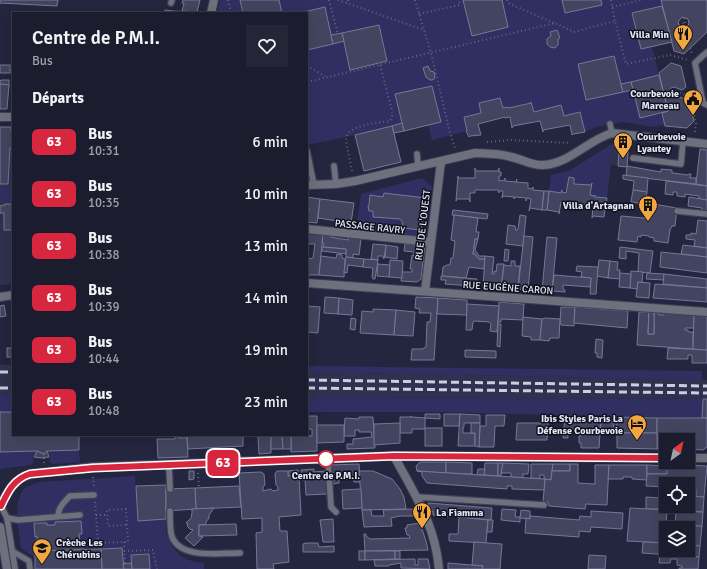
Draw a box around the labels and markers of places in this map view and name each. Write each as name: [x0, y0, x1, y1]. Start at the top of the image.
restaurant icon: Villa Min: [672, 23, 694, 51]
place label: Villa Min: [630, 29, 670, 41]
place label: Courbevoie Marceau: [630, 88, 680, 112]
public building icon: Courbevoie Marceau: [682, 88, 704, 116]
building icon: Courbevoie Lyautey: [612, 131, 634, 159]
place label: Courbevoie Lyautey: [637, 131, 686, 155]
building icon: Villa d'Artagnan: [637, 194, 659, 222]
place label: Villa d'Artagnan: [563, 200, 635, 212]
place label: Ibis Styles Paris La Défense Courbevoie: [537, 413, 623, 437]
hotel icon: Ibis Styles Paris La Défense Courbevoie: [626, 413, 648, 441]
marker: Centre de P.M.I.: [317, 450, 335, 468]
place label: Centre de P.M.I.: [292, 470, 360, 482]
restaurant icon: La Fiamma: [411, 501, 433, 529]
place label: La Fiamma: [436, 507, 483, 519]
school or university icon: Crèche Les Chérubins: [31, 537, 53, 565]
place label: Crèche Les Chérubins: [56, 537, 103, 561]

